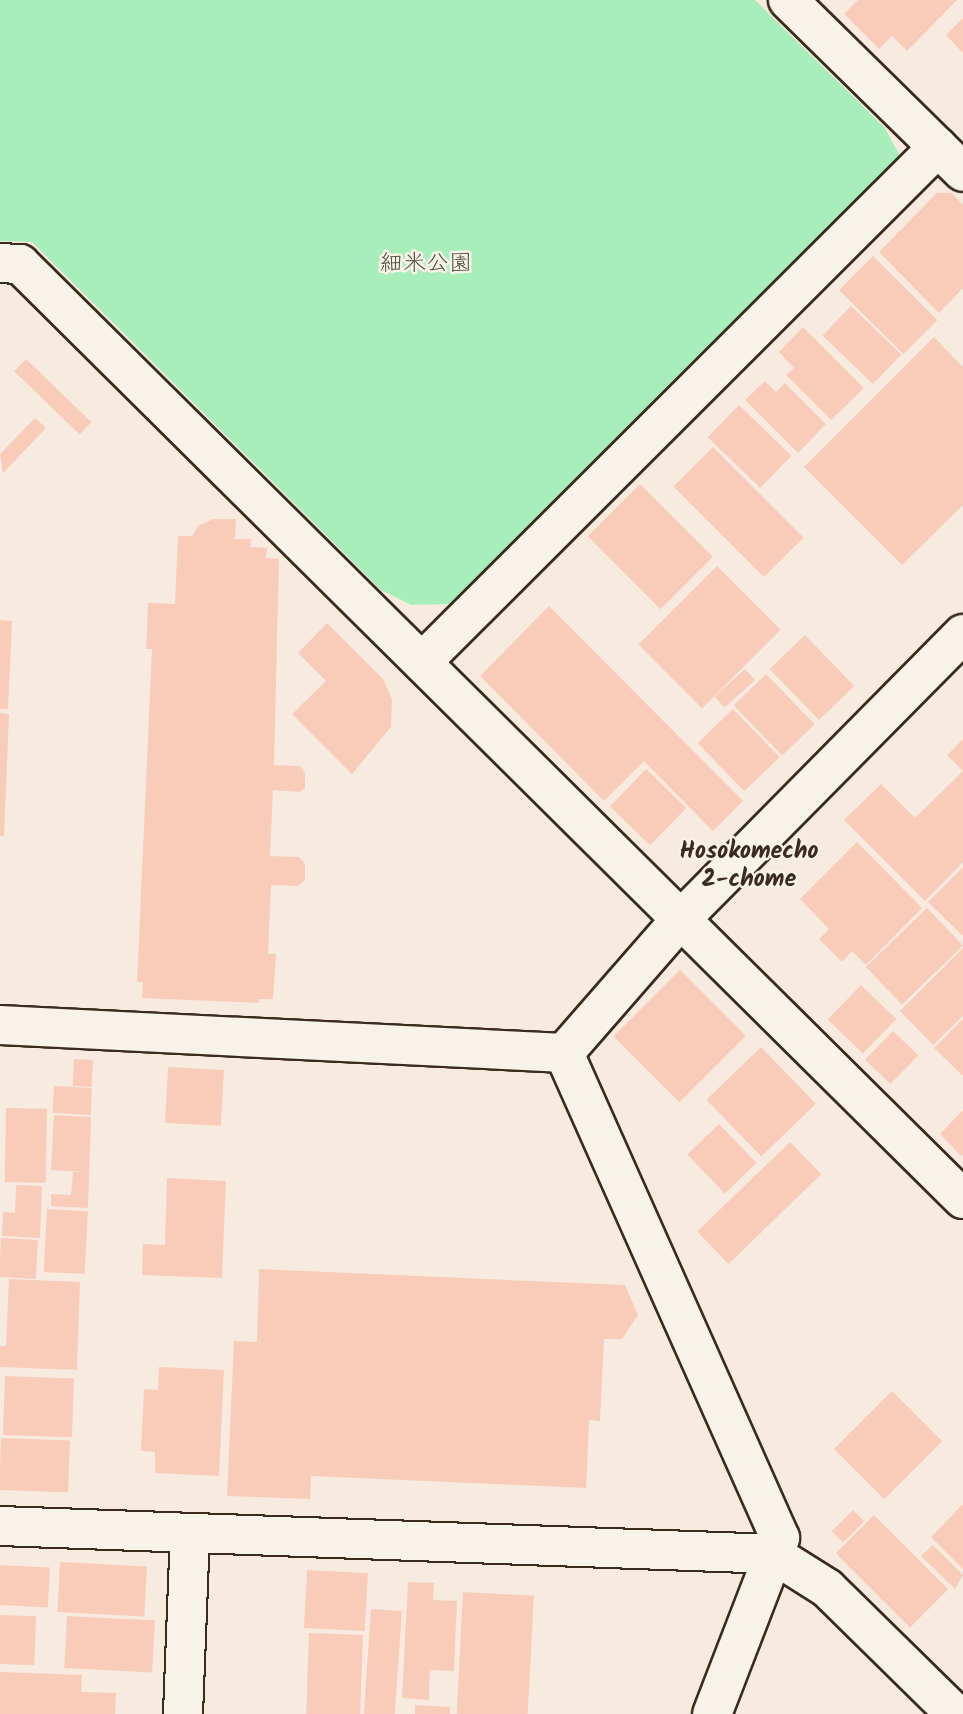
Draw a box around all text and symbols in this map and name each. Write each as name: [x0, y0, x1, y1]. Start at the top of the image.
park label: 細米公園: [380, 250, 472, 278]
district label: Hosokomecho 2-chome: [679, 838, 819, 894]

